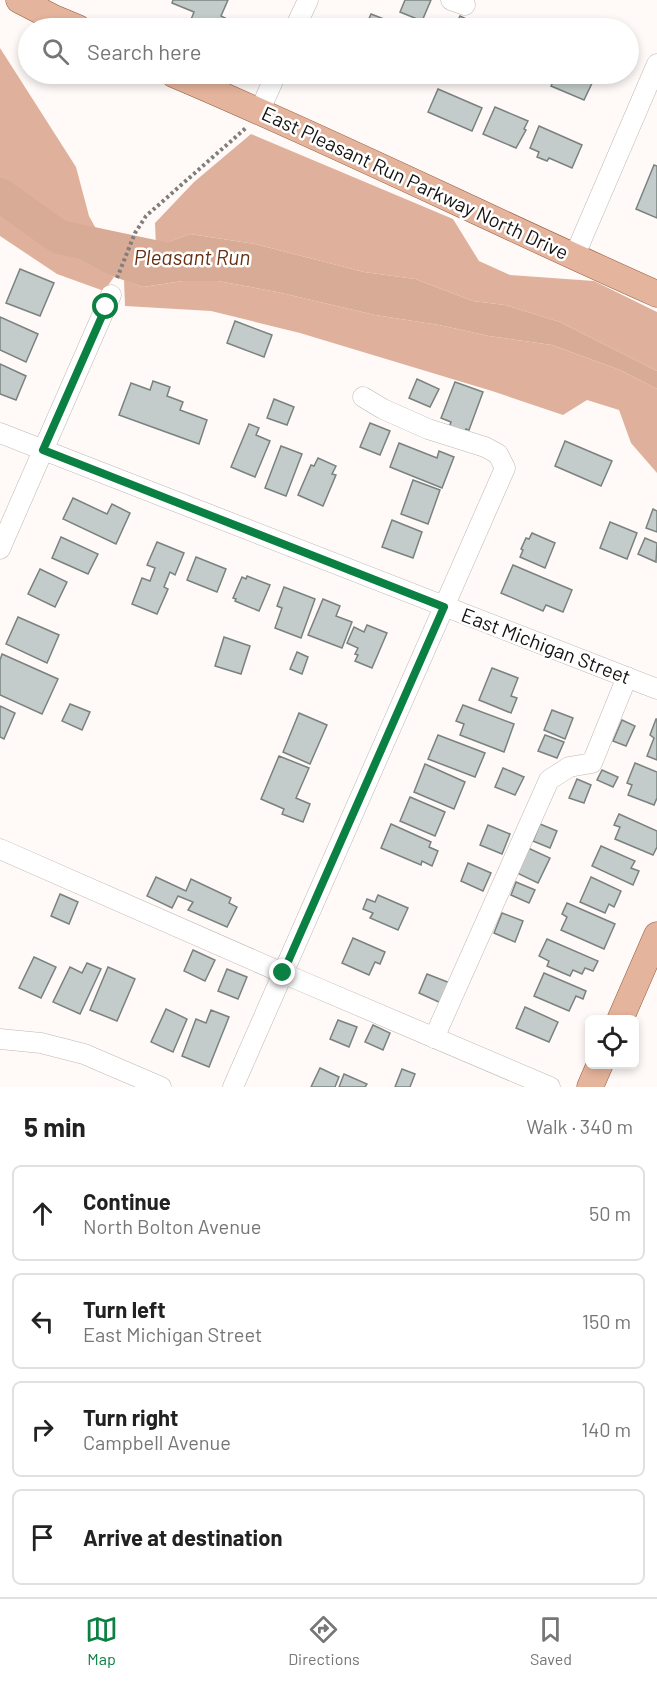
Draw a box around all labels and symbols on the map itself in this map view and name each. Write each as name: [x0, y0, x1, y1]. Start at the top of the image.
street label: East Pleasant Run Parkway North Drive: [258, 100, 573, 264]
water label: Pleasant Run: [134, 244, 250, 269]
route start: [92, 293, 118, 319]
street label: East Michigan Street: [458, 602, 634, 688]
route end: [269, 959, 295, 985]

